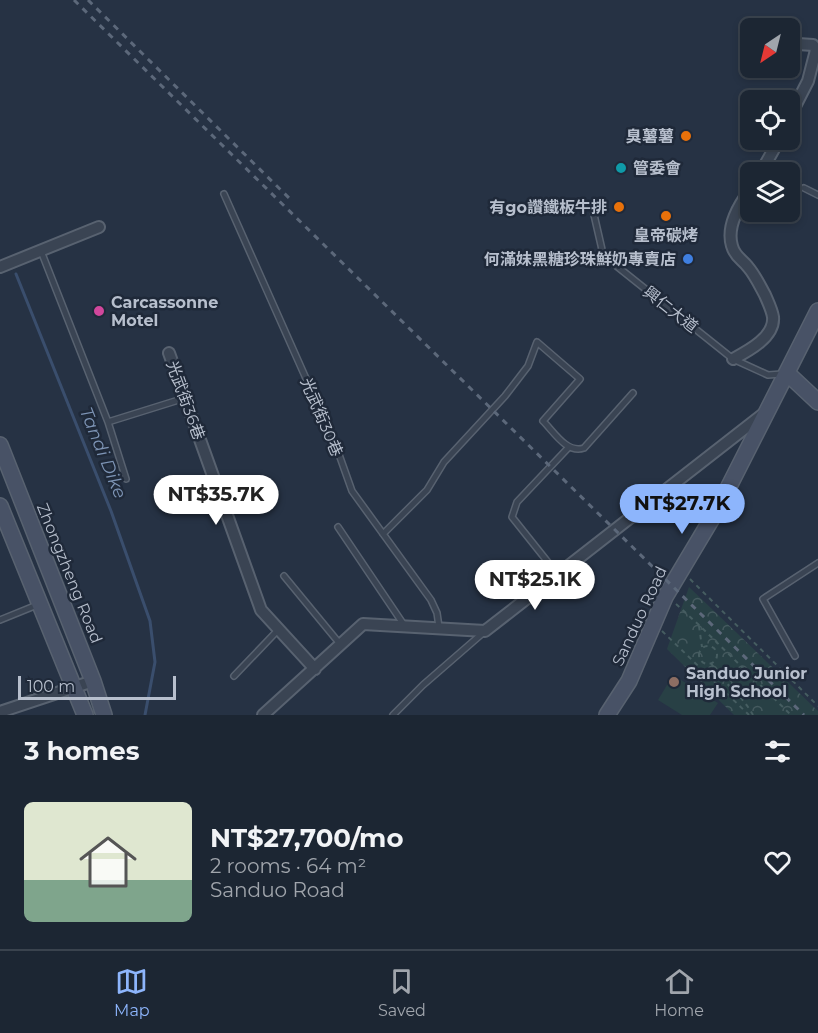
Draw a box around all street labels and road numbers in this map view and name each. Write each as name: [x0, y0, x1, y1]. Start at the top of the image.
street label: 興仁大道: [640, 282, 702, 337]
street label: 光武街36巷: [162, 358, 209, 442]
street label: 光武街30巷: [296, 375, 347, 459]
street label: Zhongzheng Road: [33, 500, 106, 646]
street label: Sanduo Road: [608, 563, 671, 669]

